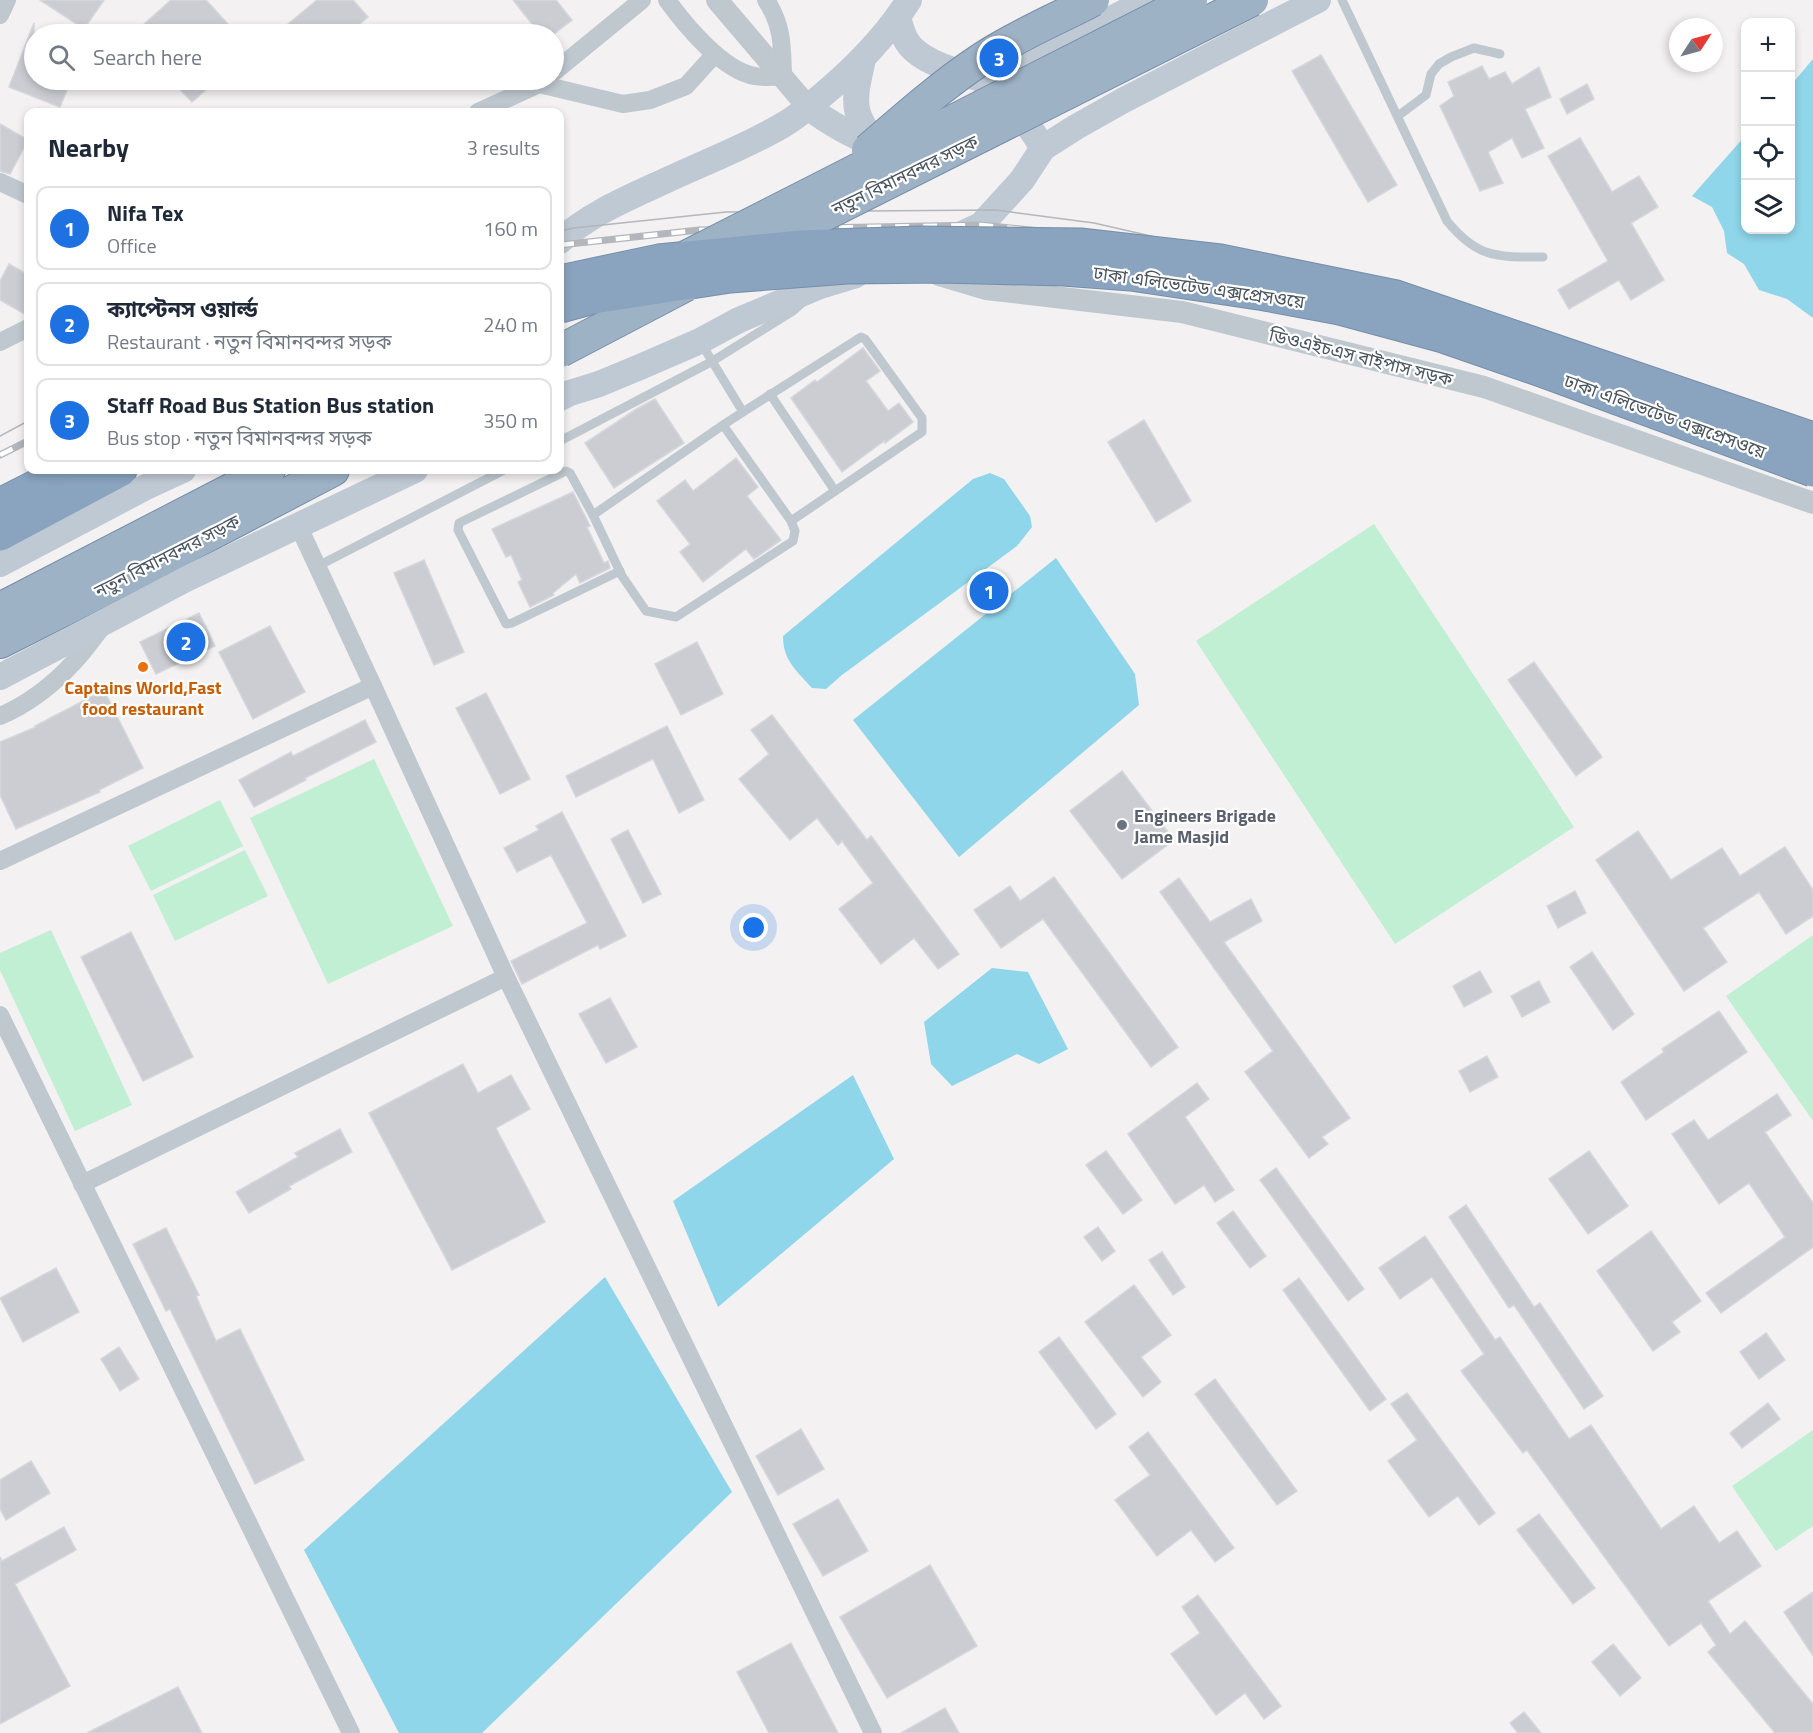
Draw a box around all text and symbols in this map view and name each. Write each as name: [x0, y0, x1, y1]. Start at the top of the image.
north arrow: [1669, 18, 1723, 72]
map controls: [1741, 18, 1795, 234]
button: +: [1741, 18, 1795, 72]
search box: [24, 24, 564, 90]
pin: 3: [980, 36, 1018, 80]
text: Search here: [93, 40, 202, 74]
icon: search: [45, 41, 78, 74]
button: −: [1741, 72, 1795, 126]
button: locate: [1741, 126, 1795, 180]
text: Nearby: [48, 128, 129, 167]
street label: নতুন বিমানবন্দর সড়ক: [826, 128, 983, 223]
text: 3 results: [467, 132, 540, 163]
button: layers: [1741, 180, 1795, 234]
text: Nifa Tex: [107, 196, 184, 230]
text: 1: [64, 213, 75, 244]
text: 160 m: [483, 213, 538, 244]
text: Office: [107, 230, 157, 261]
street label: ঢাকা এলিভেটেড এক্সপ্রেসওয়ে: [1091, 259, 1307, 315]
text: ক্যাপ্টেনস ওয়ার্ল্ড: [107, 292, 258, 326]
text: 2: [64, 309, 75, 340]
text: 240 m: [483, 309, 538, 340]
street label: ডিওএইচএস বাইপাস সড়ক: [1265, 321, 1456, 393]
text: Restaurant · নতুন বিমানবন্দর সড়ক: [107, 326, 392, 357]
street label: ঢাকা এলিভেটেড এক্সপ্রেসওয়ে: [1559, 367, 1770, 465]
text: Staff Road Bus Station Bus station: [107, 388, 434, 422]
text: 3: [64, 405, 75, 436]
text: 350 m: [483, 405, 538, 436]
text: Bus stop · নতুন বিমানবন্দর সড়ক: [107, 422, 372, 453]
street label: নতুন বিমানবন্দর সড়ক: [89, 507, 245, 605]
pin: 1: [970, 568, 1008, 614]
pin: 2: [166, 620, 206, 664]
marker: Captains World,Fast food restaurant: [136, 660, 150, 674]
place label: Captains World,Fast food restaurant: [64, 674, 222, 722]
place label: Engineers Brigade Jame Masjid: [1134, 802, 1276, 850]
marker: Engineers Brigade Jame Masjid: [1115, 818, 1129, 832]
your location: [739, 913, 768, 942]

